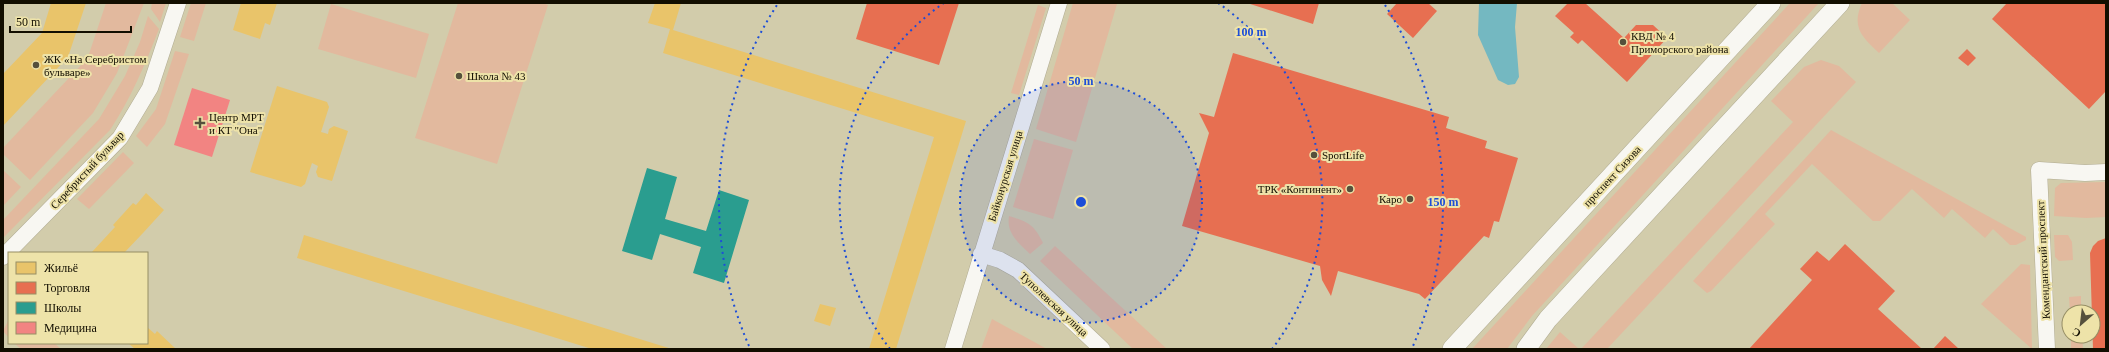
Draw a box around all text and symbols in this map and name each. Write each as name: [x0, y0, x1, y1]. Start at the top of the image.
scale bar: [10, 8, 131, 34]
text: 50 m: [16, 15, 41, 29]
text: 100 m: [1236, 25, 1267, 39]
place label: КВД № 4 Приморского района: [1631, 30, 1729, 55]
marker: КВД № 4 Приморского района: [1618, 37, 1628, 47]
place label: ЖК «На Серебристом бульваре»: [44, 53, 147, 78]
marker: ЖК «На Серебристом бульваре»: [31, 60, 41, 70]
place label: Школа № 43: [467, 70, 526, 82]
marker: Школа № 43: [454, 71, 464, 81]
text: 50 m: [1069, 74, 1094, 88]
place label: Центр МРТ и КТ "Она": [209, 111, 264, 136]
marker: Центр МРТ и КТ "Она": [194, 117, 206, 129]
street label: Серебристый бульвар: [48, 128, 126, 211]
street label: Байконурская улица: [985, 129, 1025, 223]
street label: проспект Сизова: [1581, 143, 1643, 209]
place label: SportLife: [1322, 149, 1364, 161]
marker: SportLife: [1309, 150, 1319, 160]
place label: ТРК «Континент»: [1258, 183, 1342, 195]
marker: ТРК «Континент»: [1345, 184, 1355, 194]
place label: Каро: [1379, 193, 1402, 205]
marker: Каро: [1405, 194, 1415, 204]
centre of rings: [1074, 195, 1088, 209]
text: 150 m: [1428, 195, 1459, 209]
street label: Комендантский проспект: [2034, 200, 2052, 320]
legend: [8, 252, 148, 344]
text: Жильё: [44, 261, 78, 275]
street label: Туполевская улица: [1018, 269, 1090, 339]
text: Торговля: [44, 281, 91, 295]
text: Школы: [44, 301, 81, 315]
north arrow: [2061, 304, 2101, 344]
text: Медицина: [44, 321, 97, 335]
text: С: [2070, 326, 2083, 340]

